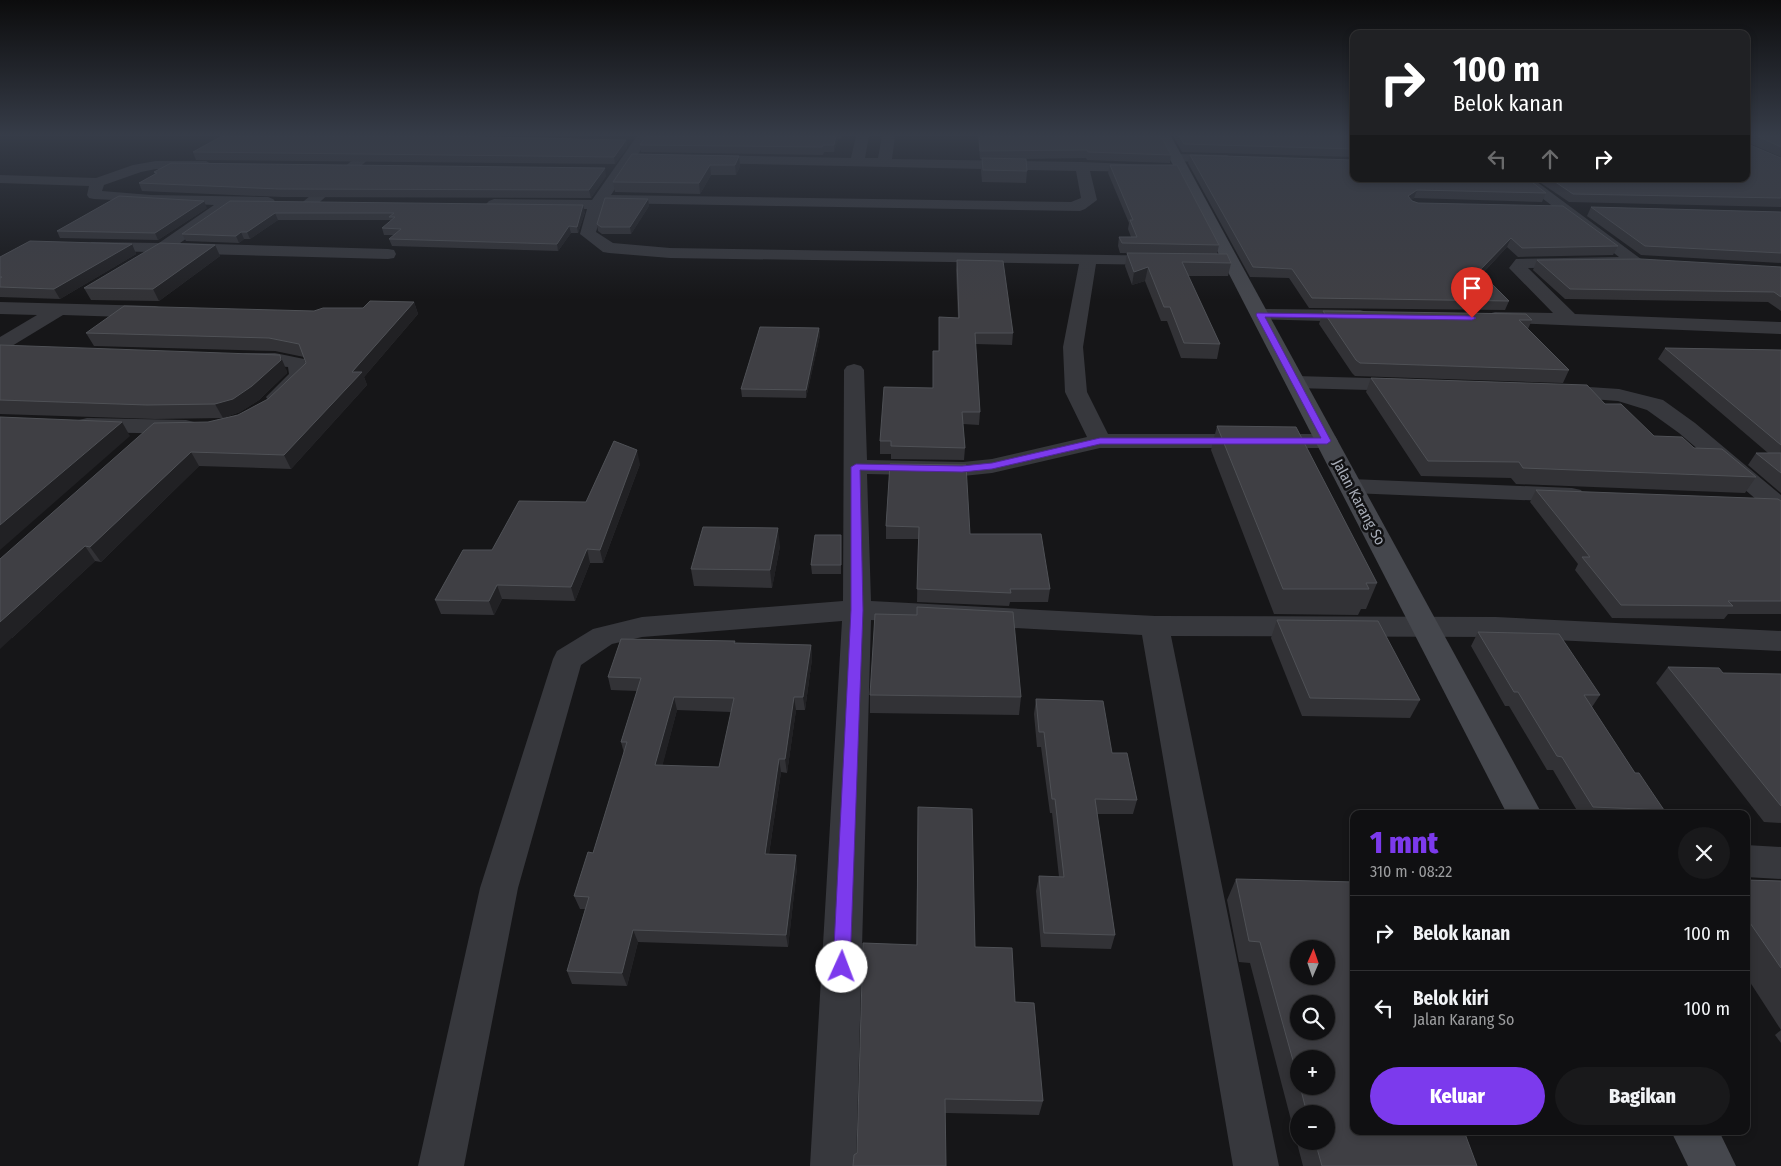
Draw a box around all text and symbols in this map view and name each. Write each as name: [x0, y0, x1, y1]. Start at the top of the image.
text: 100 m: [1453, 48, 1540, 90]
icon: right: [1370, 50, 1435, 115]
text: Belok kanan: [1453, 90, 1563, 117]
icon: left: [1483, 145, 1511, 173]
icon: ahead: [1536, 145, 1564, 173]
icon: right: [1589, 145, 1617, 173]
pin: [1451, 267, 1493, 318]
icon: arrive: [1458, 274, 1486, 302]
street label: Jalan Karang So: [1329, 456, 1389, 548]
text: 1 mnt: [1370, 825, 1438, 861]
button: close: [1678, 827, 1730, 879]
text: 310 m · 08:22: [1370, 862, 1452, 881]
icon: right: [1370, 919, 1398, 947]
text: Belok kanan: [1413, 922, 1510, 945]
text: 100 m: [1684, 922, 1730, 945]
position arrow: [815, 940, 867, 992]
north arrow: [1290, 940, 1335, 985]
map controls: [1290, 940, 1335, 1150]
text: Belok kiri: [1413, 987, 1489, 1010]
icon: left: [1370, 994, 1398, 1022]
button: search: [1290, 995, 1335, 1040]
text: 100 m: [1684, 997, 1730, 1020]
text: Jalan Karang So: [1413, 1010, 1514, 1029]
button: +: [1290, 1050, 1335, 1095]
button: Keluar: [1370, 1067, 1545, 1125]
button: Bagikan: [1555, 1067, 1730, 1125]
button: −: [1290, 1105, 1335, 1150]

